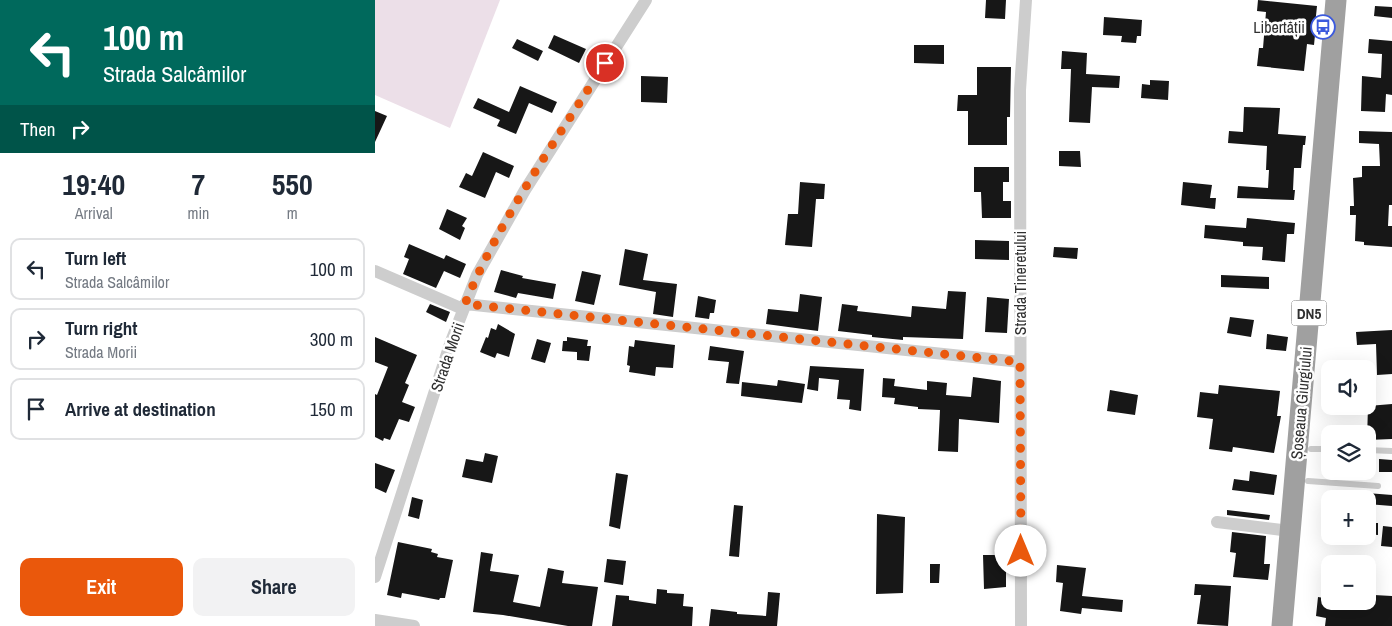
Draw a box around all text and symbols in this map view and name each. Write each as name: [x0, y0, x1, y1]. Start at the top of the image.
text: 100 m: [103, 14, 184, 61]
bus stop icon: Libertății: [1310, 14, 1336, 40]
place label: Libertății: [1253, 16, 1305, 38]
icon: left: [20, 20, 85, 85]
pin: [584, 42, 626, 84]
icon: arrive: [591, 49, 619, 77]
text: Strada Salcâmilor: [103, 59, 246, 89]
icon: right: [66, 115, 94, 143]
text: Then: [20, 116, 56, 142]
text: 19:40: [62, 164, 125, 204]
text: 7: [192, 164, 205, 204]
text: 550: [272, 164, 313, 204]
text: Arrival: [75, 202, 113, 224]
text: min: [187, 202, 209, 224]
text: m: [287, 202, 298, 224]
street label: Strada Tineretului: [1009, 231, 1031, 335]
text: Turn left: [65, 245, 126, 271]
icon: left: [22, 255, 50, 283]
text: 100 m: [310, 256, 353, 282]
text: Strada Salcâmilor: [65, 271, 169, 293]
road number: DN5: [1291, 300, 1327, 326]
text: Turn right: [65, 315, 137, 341]
street label: Strada Morii: [425, 319, 469, 395]
icon: right: [22, 325, 50, 353]
text: 300 m: [310, 326, 353, 352]
text: Strada Morii: [65, 341, 137, 363]
street label: Șoseaua Giurgiului: [1285, 346, 1317, 460]
map controls: [1321, 360, 1376, 610]
button: sound: [1321, 360, 1376, 415]
icon: arrive: [22, 395, 50, 423]
text: Arrive at destination: [65, 396, 216, 422]
text: 150 m: [310, 396, 353, 422]
button: layers: [1321, 425, 1376, 480]
button: +: [1321, 490, 1376, 545]
position arrow: [994, 524, 1046, 576]
button: −: [1321, 555, 1376, 610]
button: Exit: [20, 558, 183, 616]
button: Share: [193, 558, 355, 616]

